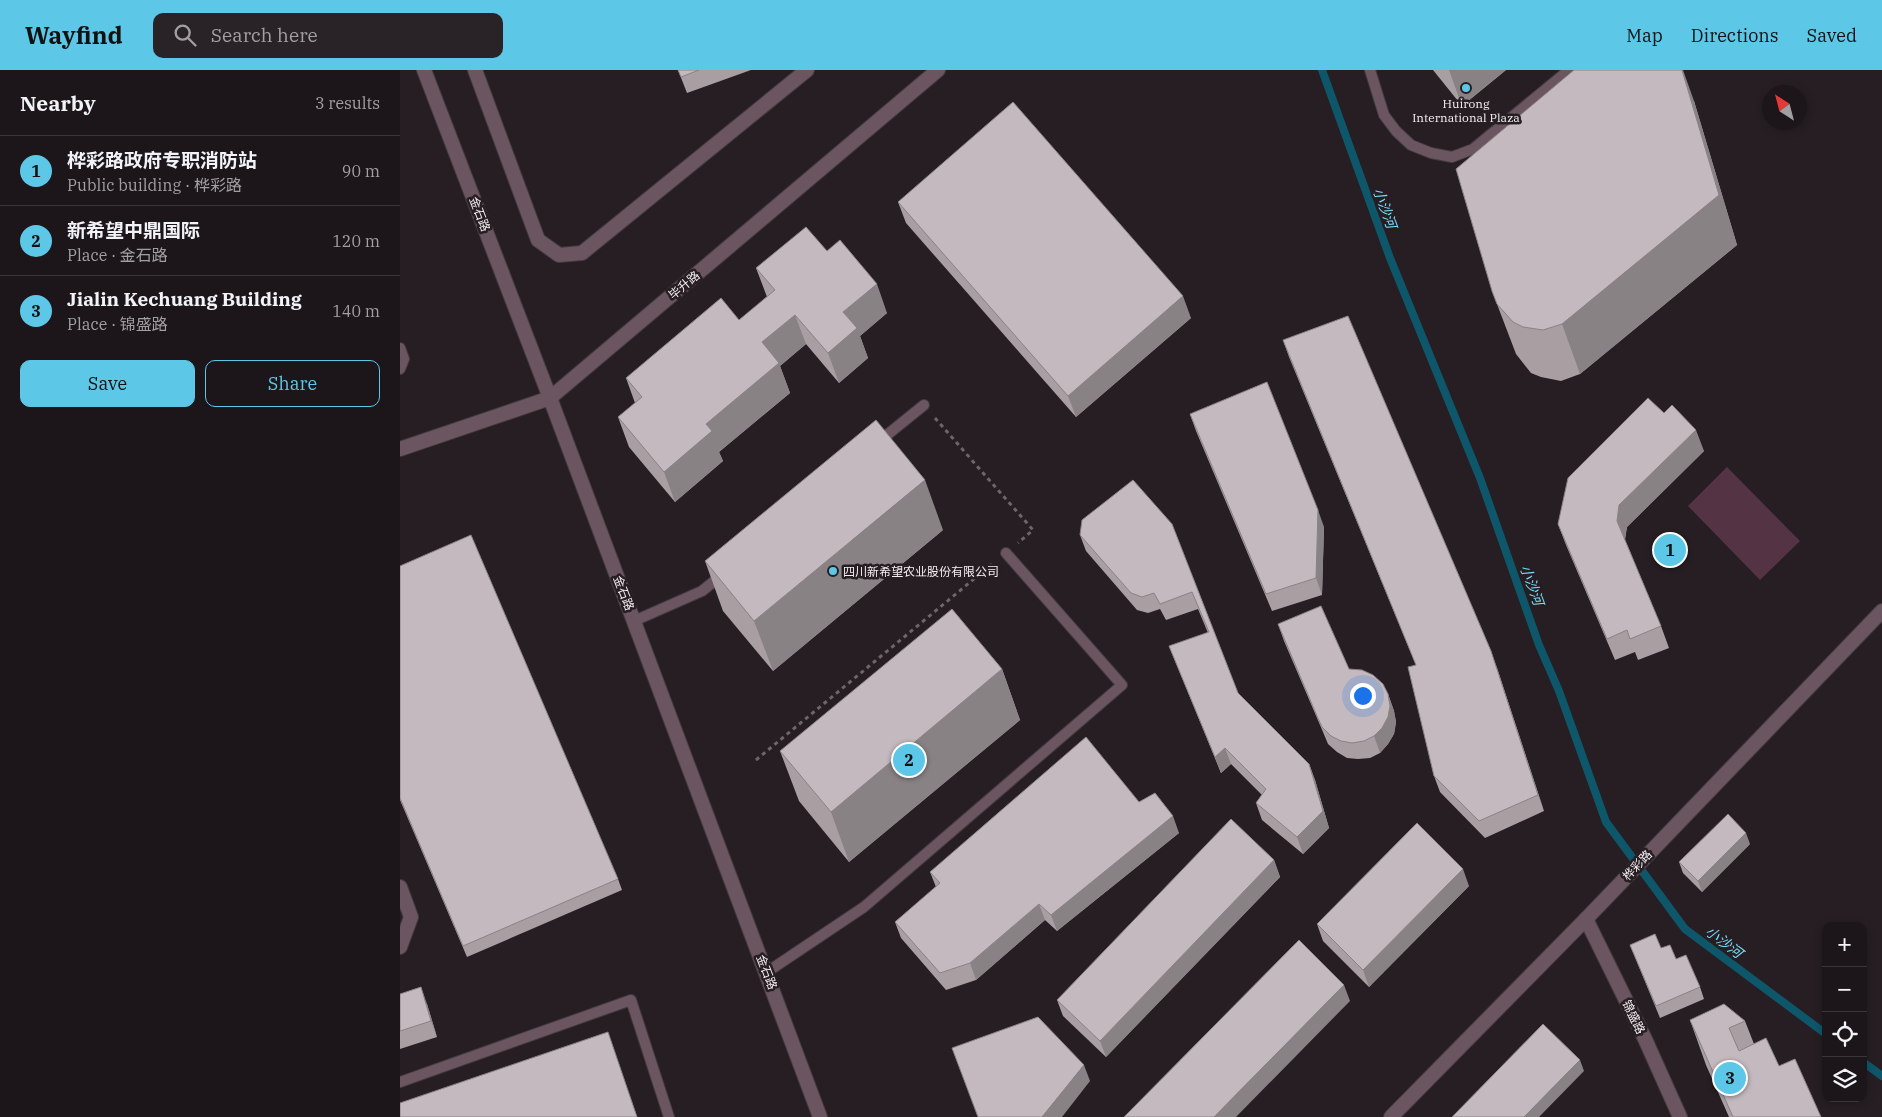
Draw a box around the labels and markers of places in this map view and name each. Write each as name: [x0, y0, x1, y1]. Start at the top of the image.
marker: Huirong International Plaza: [1460, 82, 1472, 94]
place label: Huirong International Plaza: [1412, 96, 1520, 125]
pin: 1: [1654, 531, 1686, 569]
place label: 四川新希望农业股份有限公司: [843, 564, 999, 579]
marker: 四川新希望农业股份有限公司: [827, 565, 839, 577]
pin: 2: [893, 741, 925, 779]
pin: 3: [1714, 1059, 1746, 1097]

